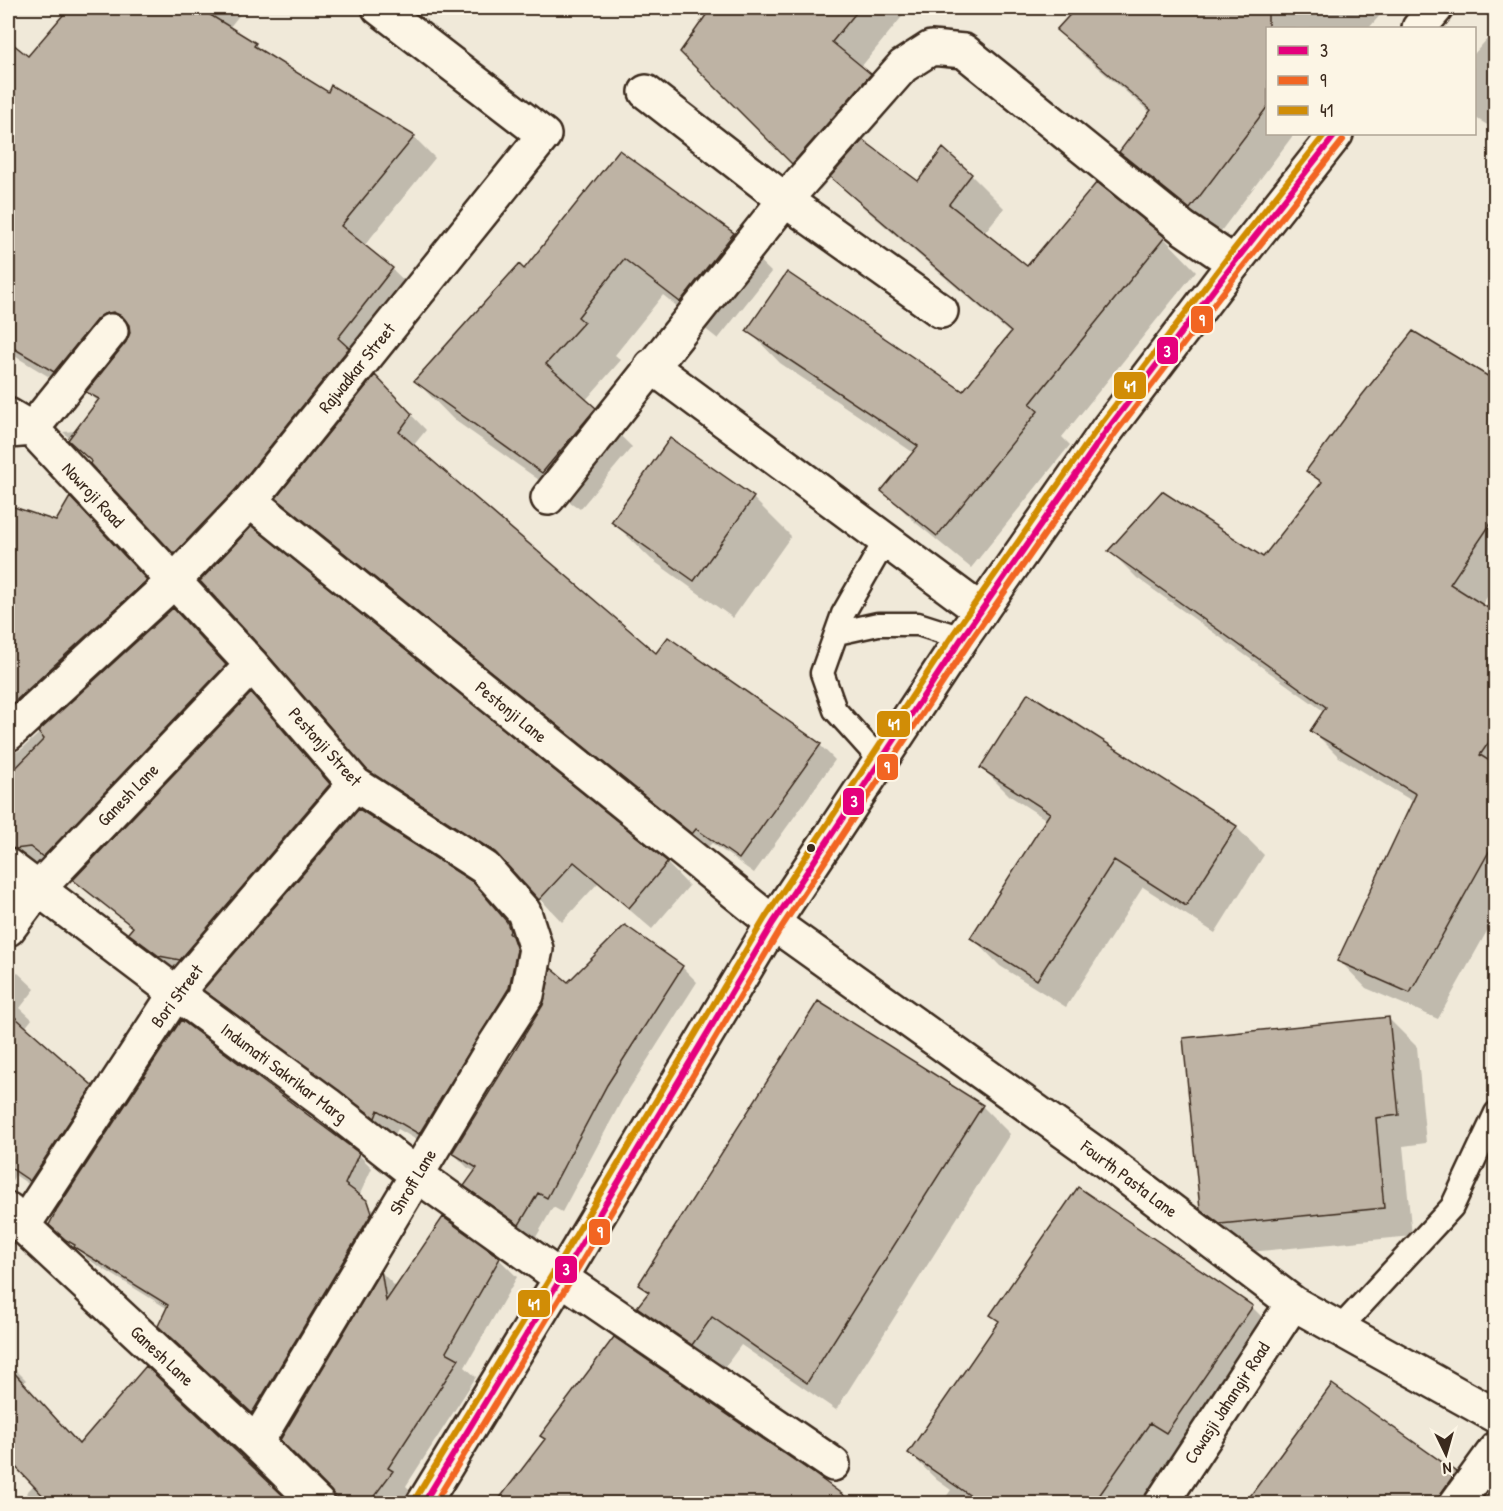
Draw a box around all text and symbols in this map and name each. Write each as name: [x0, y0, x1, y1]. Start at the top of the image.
legend: [1266, 27, 1476, 135]
text: 3: [1320, 38, 1328, 63]
text: 9: [1320, 68, 1327, 93]
text: 41: [1320, 98, 1333, 123]
line badge: 9: [1190, 305, 1214, 334]
text: 9: [1199, 309, 1205, 331]
street label: Rajwadkar Street: [312, 317, 401, 418]
line badge: 3: [1156, 336, 1179, 365]
text: 3: [1163, 340, 1171, 362]
line badge: 41: [1113, 371, 1147, 400]
text: 41: [1124, 375, 1136, 397]
street label: Nowroji Road: [57, 456, 130, 533]
street label: Pestonji Lane: [470, 675, 553, 748]
street label: Pestonji Street: [283, 702, 368, 792]
line badge: 41: [876, 710, 911, 738]
text: 41: [888, 713, 900, 735]
line badge: 9: [876, 753, 899, 781]
text: 9: [884, 756, 890, 778]
street label: Ganesh Lane: [91, 758, 164, 832]
line badge: 3: [842, 787, 865, 816]
text: 3: [850, 790, 858, 812]
unlabelled marker: [805, 842, 817, 854]
street label: Bori Street: [145, 958, 209, 1033]
street label: Indumati Sakrikar Marg: [216, 1017, 353, 1128]
street label: Fourth Pasta Lane: [1075, 1133, 1183, 1223]
street label: Shroff Lane: [383, 1144, 442, 1219]
line badge: 9: [588, 1218, 611, 1246]
text: 9: [597, 1221, 603, 1243]
line badge: 3: [554, 1255, 578, 1284]
text: 3: [562, 1258, 570, 1280]
line badge: 41: [517, 1289, 551, 1318]
text: 41: [528, 1293, 540, 1315]
street label: Ganesh Lane: [125, 1320, 200, 1392]
street label: Cowasji Jahangir Road: [1178, 1337, 1275, 1469]
north arrow: [1416, 1424, 1476, 1484]
text: N: [1442, 1458, 1453, 1480]

